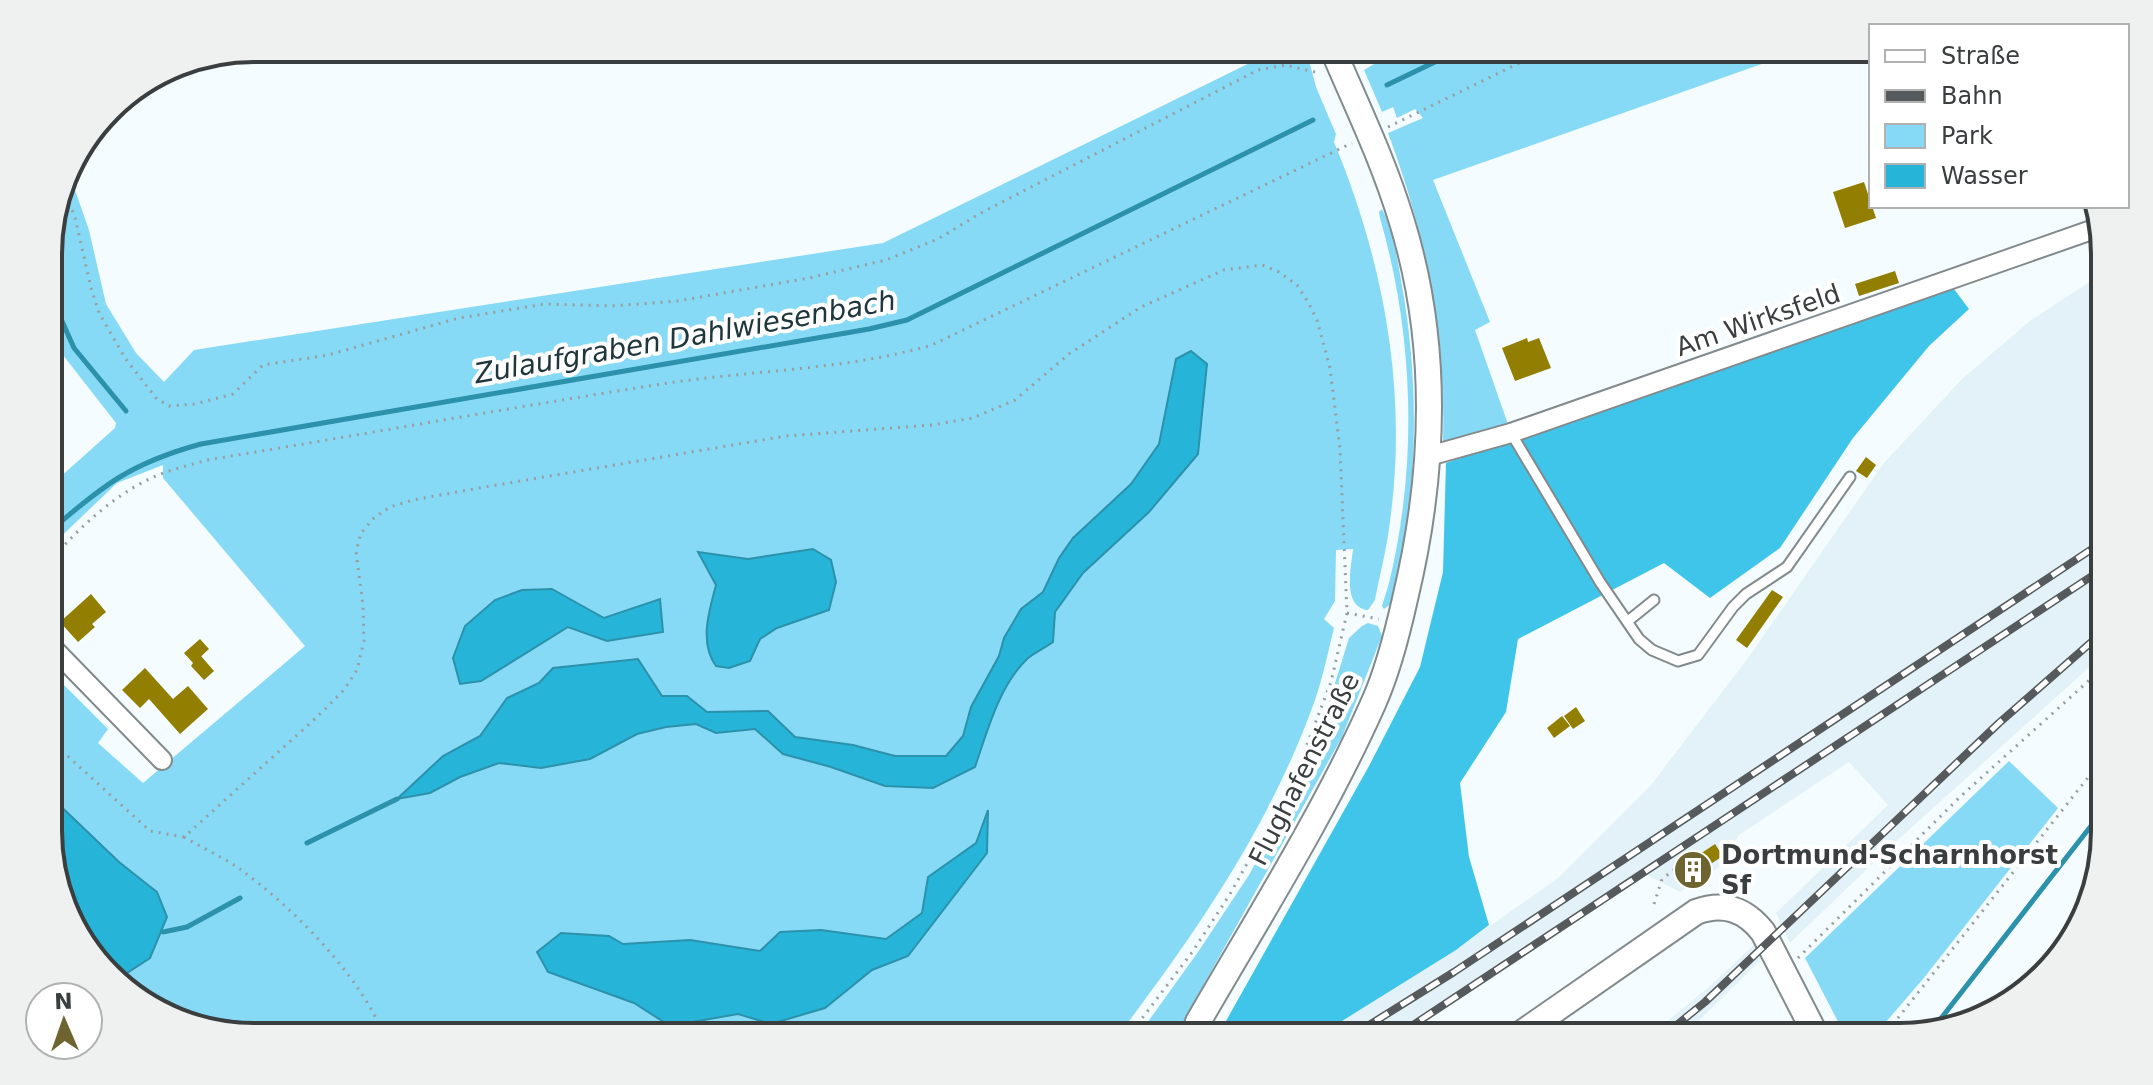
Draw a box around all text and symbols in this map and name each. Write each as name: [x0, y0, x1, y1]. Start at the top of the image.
legend: [1869, 24, 2129, 208]
text: Straße: [1941, 42, 2020, 70]
text: Bahn: [1941, 82, 2003, 110]
text: Park: [1941, 122, 1993, 150]
text: Wasser: [1941, 162, 2028, 190]
street label: Am Wirksfeld: [1672, 278, 1844, 362]
water label: Zulaufgraben Dahlwiesenbach: [471, 284, 898, 391]
street label: Flughafenstraße: [1243, 668, 1365, 870]
place label: Dortmund-Scharnhorst Sf: [1721, 840, 2058, 900]
building icon: Dortmund-Scharnhorst Sf: [1672, 849, 1714, 891]
north arrow: [24, 981, 104, 1061]
text: N: [54, 989, 73, 1014]

